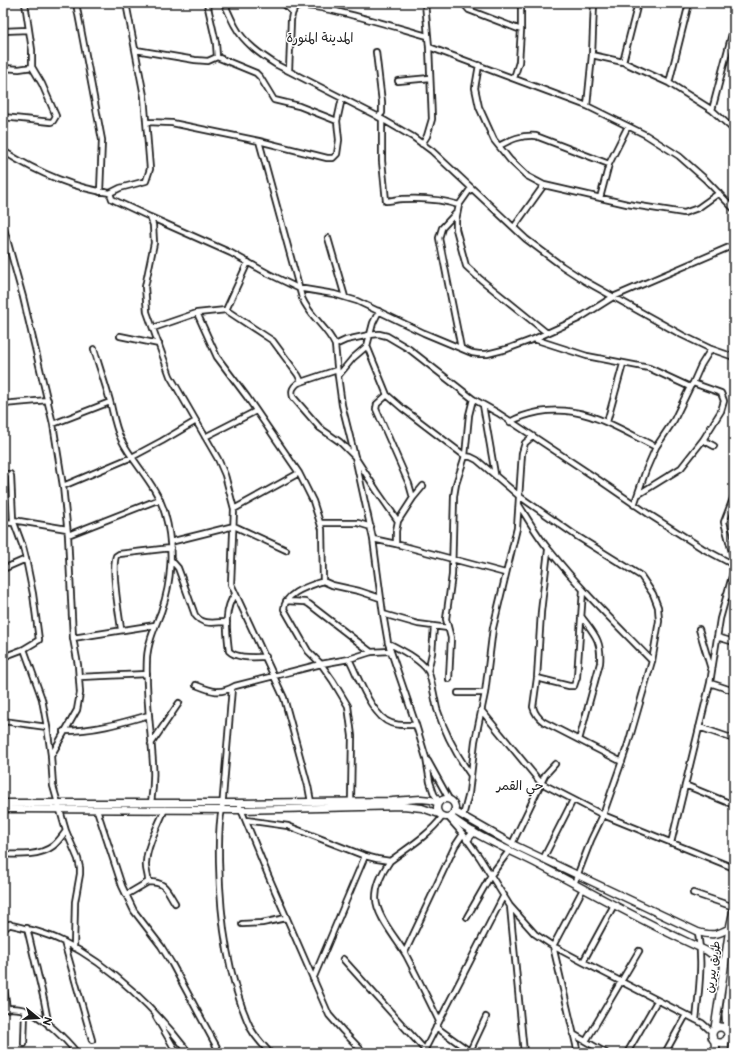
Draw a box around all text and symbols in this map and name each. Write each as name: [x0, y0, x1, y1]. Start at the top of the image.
district label: المدينة المنورة: [286, 30, 354, 46]
district label: حي القمر: [495, 778, 544, 797]
street label: طريق بيرين: [702, 940, 724, 994]
north arrow: [18, 998, 58, 1038]
text: N: [40, 1015, 54, 1027]

